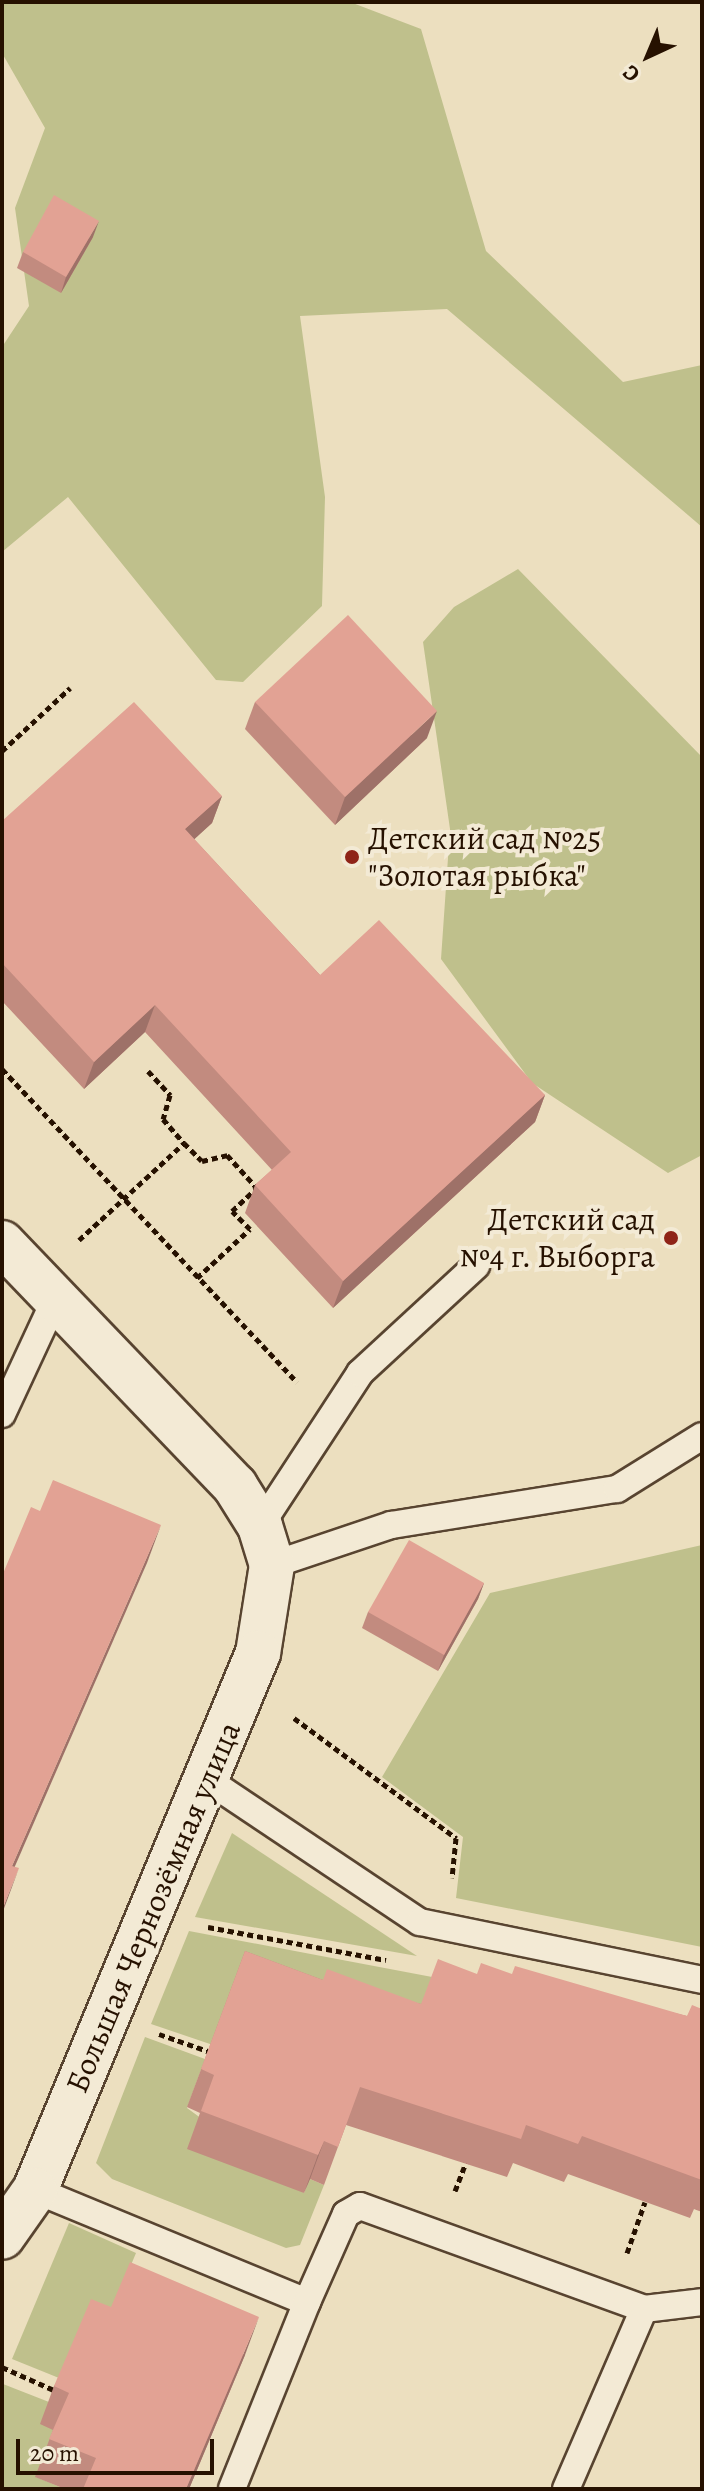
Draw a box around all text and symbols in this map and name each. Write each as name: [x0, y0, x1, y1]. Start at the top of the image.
north arrow: [608, 16, 688, 96]
text: С: [616, 58, 647, 89]
place label: Детский сад №25 "Золотая рыбка": [368, 820, 601, 895]
marker: Детский сад №25 "Золотая рыбка": [343, 848, 361, 866]
place label: Детский сад №4 г. Выборга: [459, 1201, 655, 1276]
marker: Детский сад №4 г. Выборга: [662, 1229, 680, 1247]
street label: Большая Чернозёмная улица: [57, 1716, 249, 2098]
scale bar: [20, 2423, 218, 2473]
text: 20 m: [30, 2437, 79, 2469]

